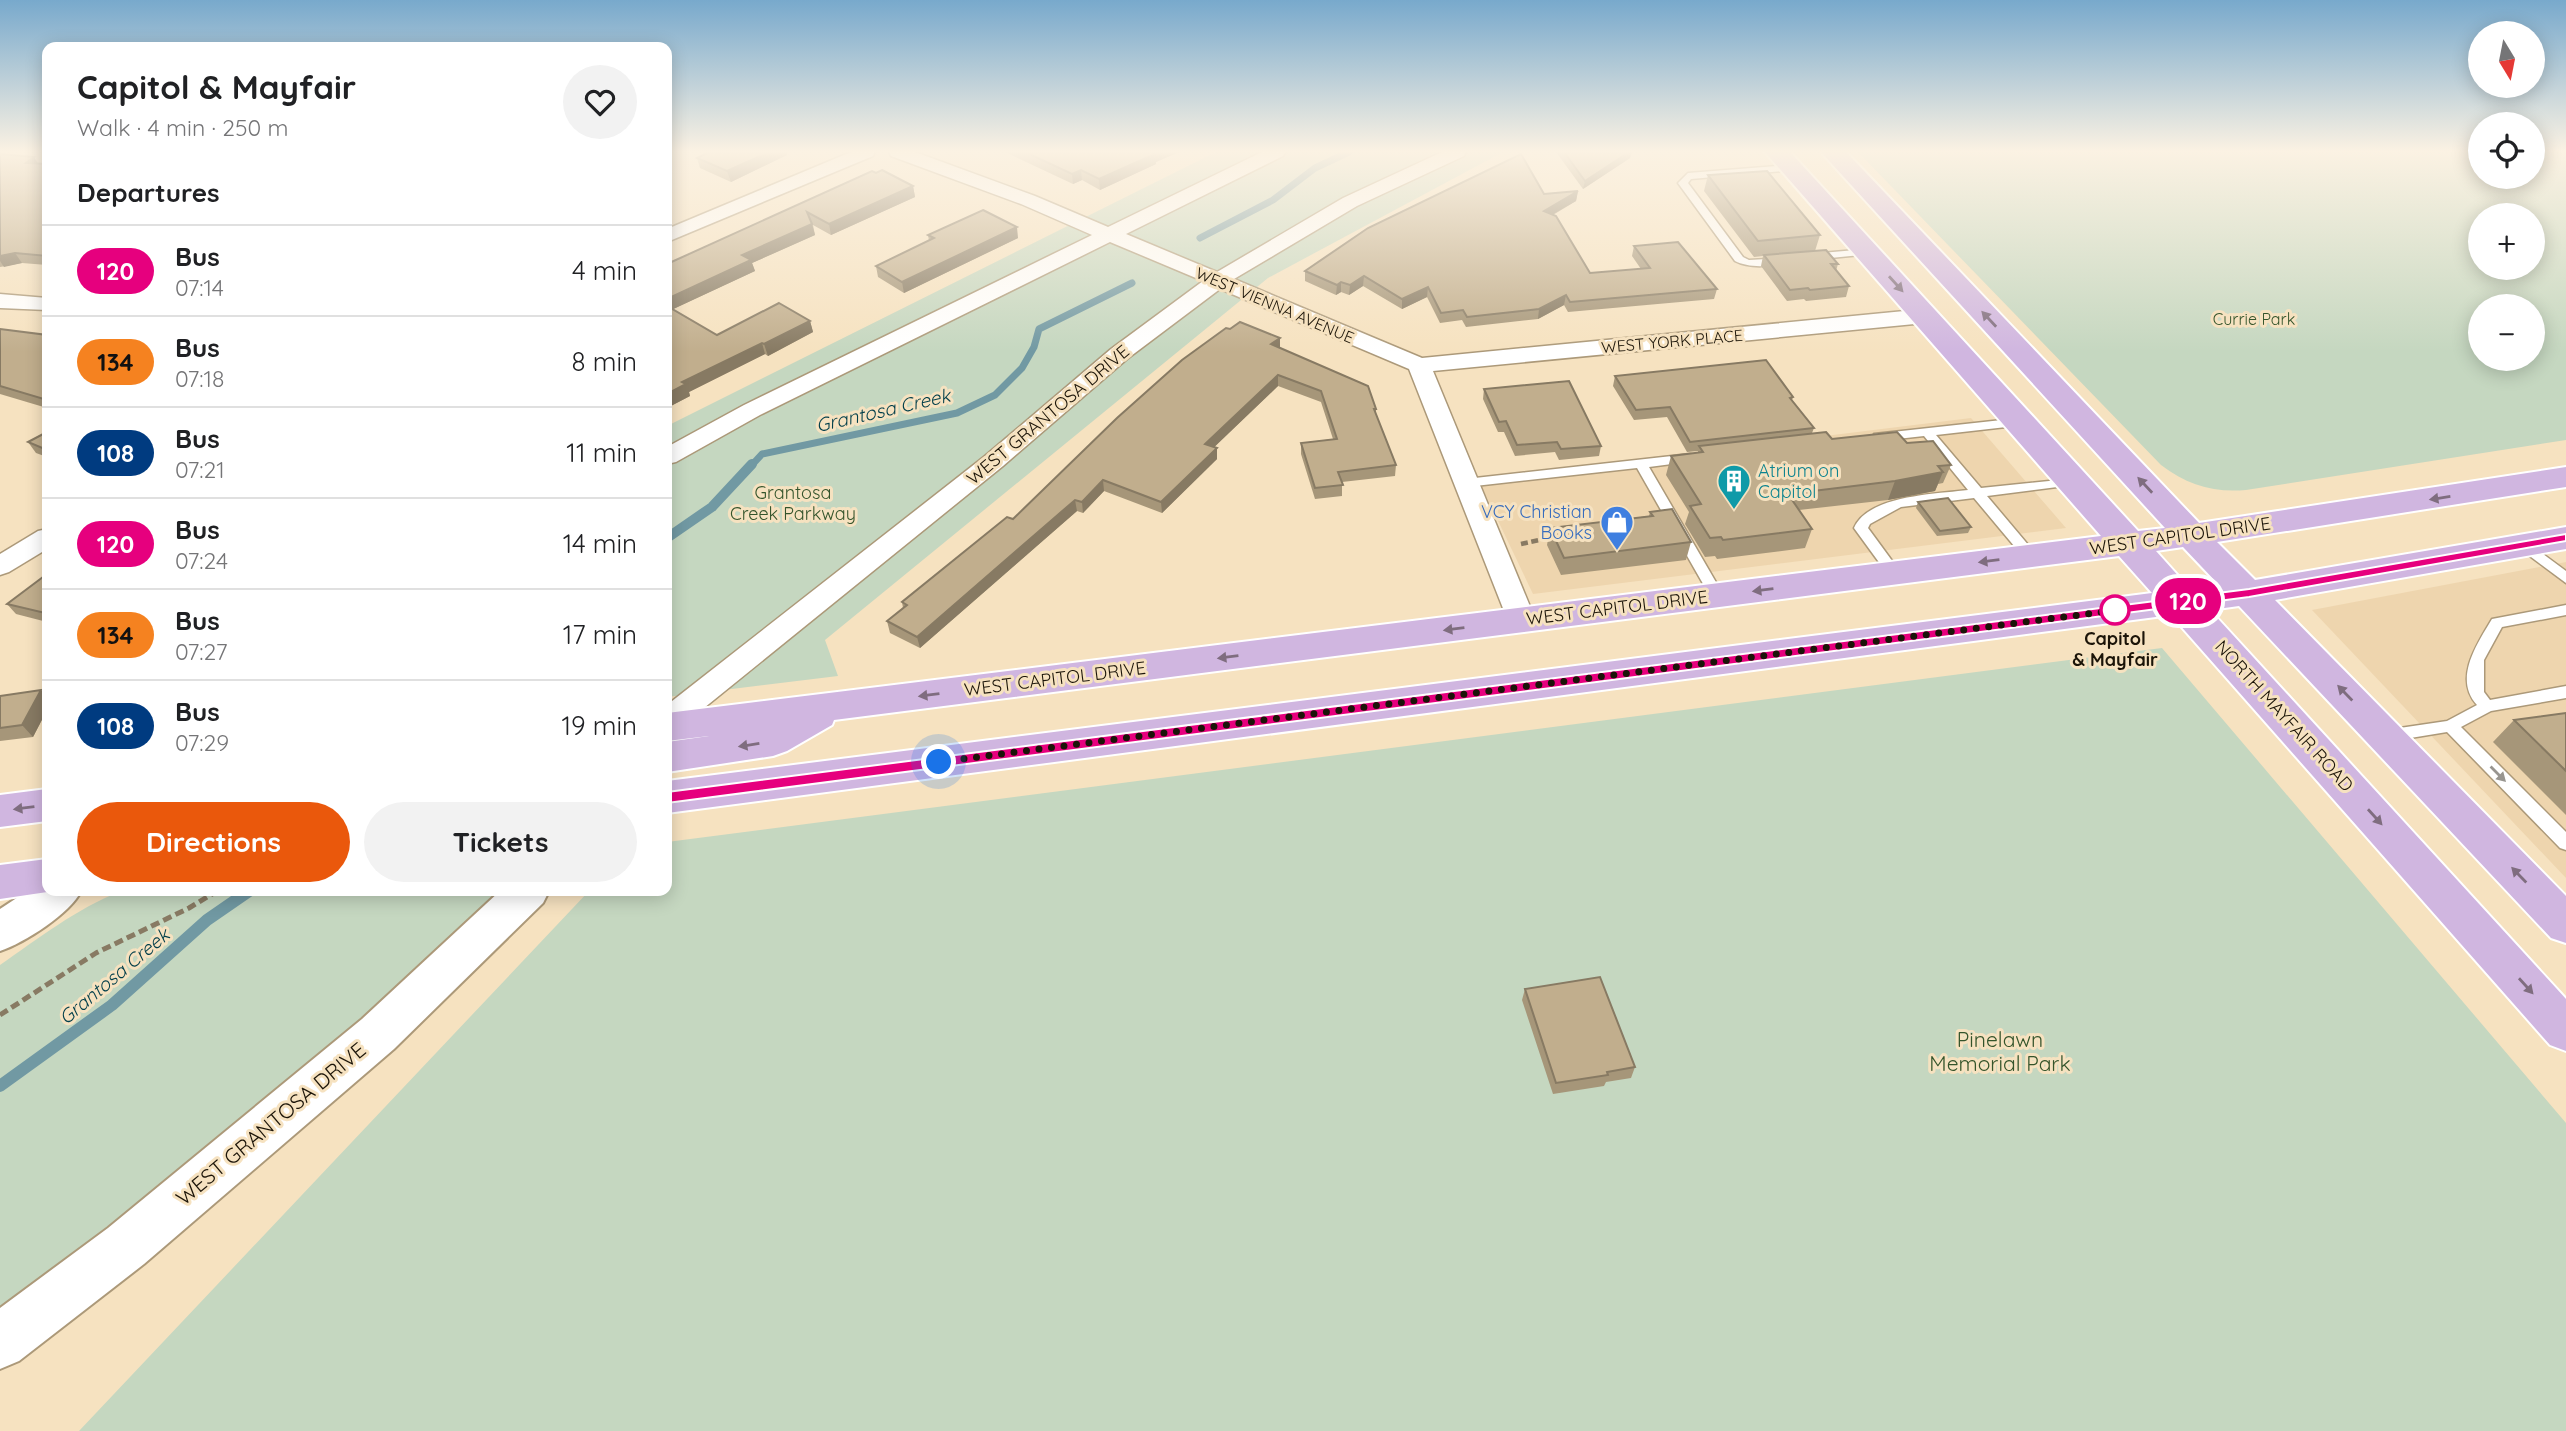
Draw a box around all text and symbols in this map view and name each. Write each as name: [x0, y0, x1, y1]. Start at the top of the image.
north arrow: [2468, 21, 2544, 98]
map controls: [2468, 21, 2545, 371]
button: heart: [563, 65, 637, 139]
text: Capitol & Mayfair: [77, 66, 356, 107]
button: locate: [2468, 112, 2545, 189]
text: Walk · 4 min · 250 m: [77, 113, 288, 142]
text: Departures: [77, 176, 220, 209]
button: +: [2468, 203, 2545, 280]
text: Bus: [175, 240, 220, 273]
text: 4 min: [572, 254, 637, 287]
text: 120: [97, 256, 134, 286]
street label: WEST VIENNA AVENUE: [1193, 263, 1357, 347]
text: 07:14: [175, 273, 224, 302]
one-way arrow: [1888, 275, 1904, 293]
button: −: [2468, 294, 2545, 371]
park label: Currie Park: [2213, 309, 2295, 329]
one-way arrow: [1982, 311, 1998, 328]
street label: WEST YORK PLACE: [1600, 325, 1744, 357]
text: Bus: [175, 331, 220, 364]
street label: WEST GRANTOSA DRIVE: [962, 340, 1134, 489]
text: 8 min: [572, 345, 637, 378]
text: 134: [97, 347, 134, 377]
text: 07:18: [175, 364, 224, 393]
water label: Grantosa Creek: [813, 382, 954, 437]
text: Bus: [175, 422, 220, 455]
text: 11 min: [566, 436, 637, 469]
text: 108: [97, 438, 134, 468]
text: 07:21: [175, 455, 225, 484]
place label: Atrium on Capitol: [1758, 459, 1839, 503]
building icon: Atrium on Capitol: [1715, 462, 1753, 511]
one-way arrow: [2137, 477, 2153, 494]
park label: Grantosa Creek Parkway: [730, 481, 856, 525]
one-way arrow: [2429, 493, 2451, 504]
place label: VCY Christian Books: [1481, 500, 1592, 544]
shop icon: VCY Christian Books: [1598, 503, 1636, 552]
street label: WEST CAPITOL DRIVE: [2088, 511, 2272, 560]
text: Bus: [175, 513, 220, 546]
text: 14 min: [563, 527, 637, 560]
text: 120: [97, 529, 134, 559]
text: 07:24: [175, 546, 228, 575]
one-way arrow: [1978, 555, 2000, 566]
line badge: 120: [2148, 578, 2228, 624]
one-way arrow: [1752, 584, 1774, 595]
street label: WEST CAPITOL DRIVE: [1525, 585, 1709, 630]
text: 120: [2169, 586, 2207, 616]
marker: Capitol & Mayfair: [2100, 595, 2130, 625]
text: Bus: [175, 604, 220, 637]
text: 17 min: [563, 618, 637, 651]
text: 134: [97, 620, 134, 650]
one-way arrow: [1443, 624, 1465, 635]
place label: Capitol & Mayfair: [2072, 627, 2158, 671]
street label: NORTH MAYFAIR ROAD: [2210, 635, 2359, 796]
text: 07:27: [175, 637, 228, 666]
one-way arrow: [1217, 652, 1239, 663]
street label: WEST CAPITOL DRIVE: [963, 656, 1147, 701]
one-way arrow: [2337, 684, 2353, 702]
one-way arrow: [918, 689, 940, 700]
text: Bus: [175, 695, 220, 728]
text: 19 min: [561, 709, 637, 742]
text: 108: [97, 711, 134, 741]
text: 07:29: [175, 728, 229, 757]
one-way arrow: [738, 740, 760, 751]
your location: [921, 744, 956, 779]
one-way arrow: [2489, 766, 2506, 782]
button: Directions: [77, 802, 350, 882]
button: Tickets: [364, 802, 637, 882]
one-way arrow: [12, 803, 34, 814]
one-way arrow: [2366, 808, 2382, 825]
one-way arrow: [2511, 867, 2527, 884]
water label: Grantosa Creek: [54, 922, 176, 1029]
one-way arrow: [2518, 978, 2533, 995]
park label: Pinelawn Memorial Park: [1929, 1026, 2071, 1076]
street label: WEST GRANTOSA DRIVE: [170, 1036, 371, 1210]

